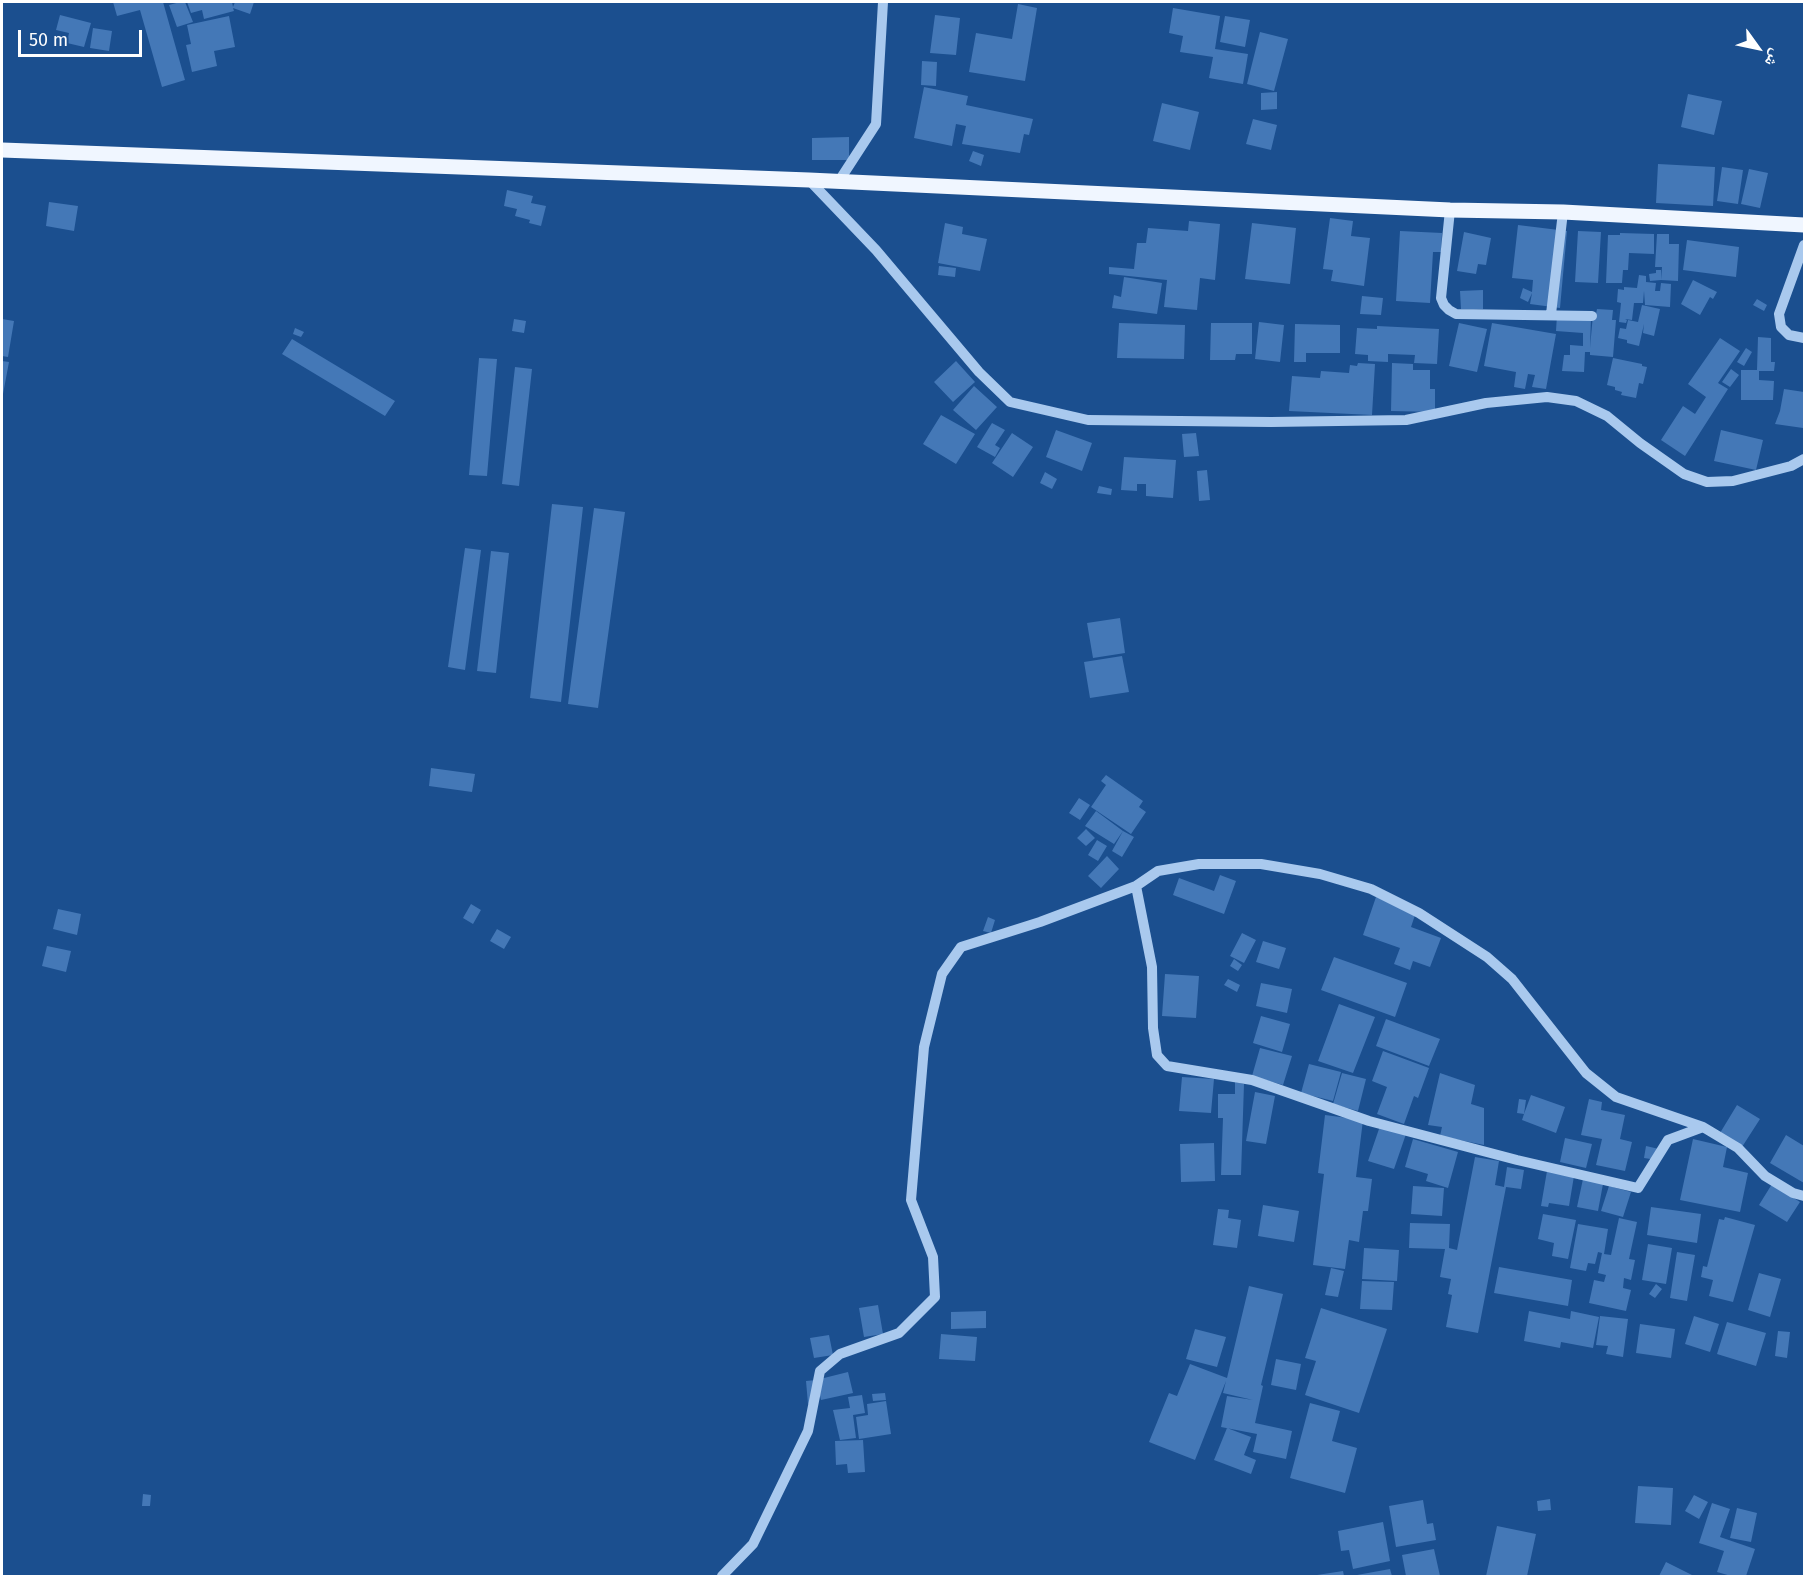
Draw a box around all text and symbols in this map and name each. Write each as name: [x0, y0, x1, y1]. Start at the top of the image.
scale bar: [21, 18, 146, 56]
north arrow: [1728, 18, 1788, 78]
text: 50 m: [29, 29, 68, 51]
text: ش: [1761, 46, 1786, 70]

